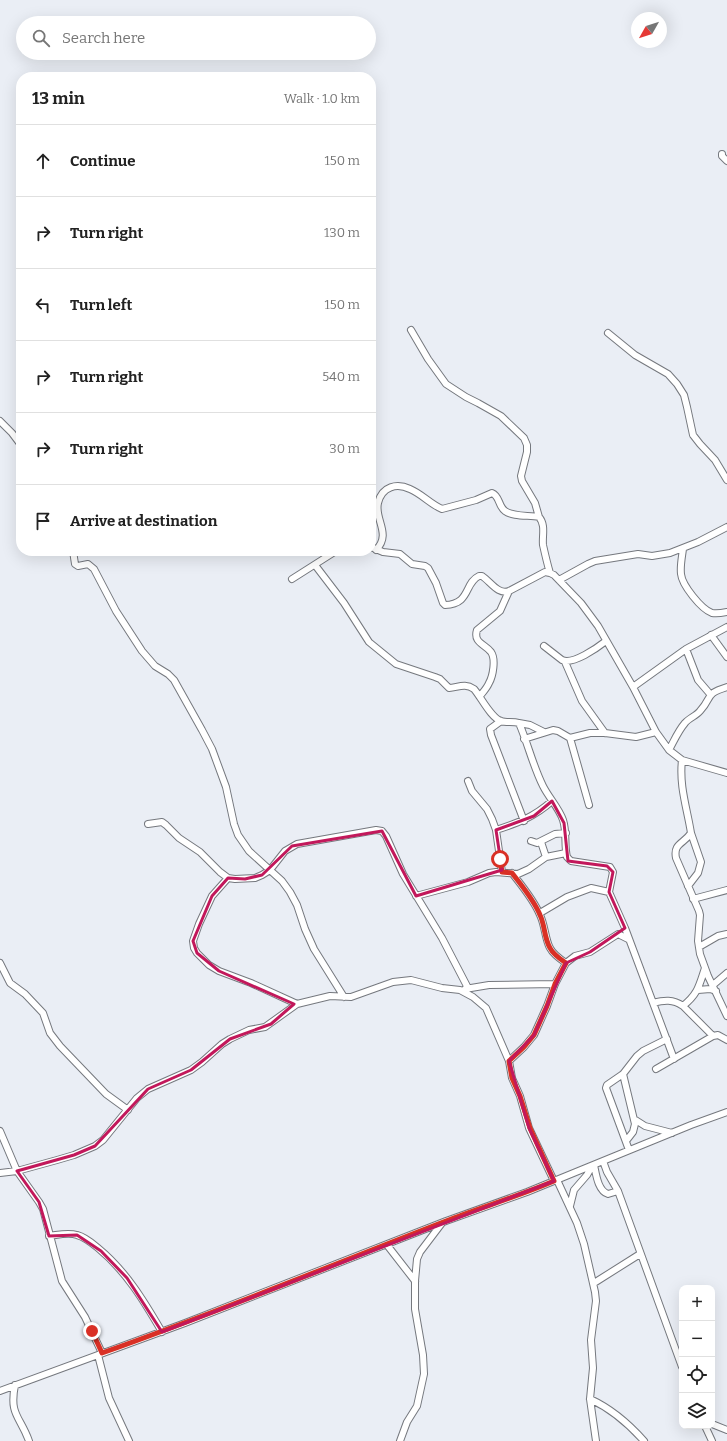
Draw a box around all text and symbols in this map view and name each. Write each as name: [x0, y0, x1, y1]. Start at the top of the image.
north arrow: [631, 12, 667, 48]
search box: [16, 16, 376, 60]
icon: search: [30, 27, 52, 49]
text: Search here: [62, 29, 145, 47]
text: 13 min: [32, 88, 85, 109]
text: Walk · 1.0 km: [284, 91, 360, 106]
icon: ahead: [32, 150, 54, 172]
text: Continue: [70, 152, 136, 170]
text: 150 m: [324, 153, 360, 168]
icon: right: [32, 222, 54, 244]
text: Turn right: [70, 224, 143, 242]
text: 130 m: [324, 225, 360, 240]
icon: left: [32, 294, 54, 316]
text: Turn left: [70, 296, 132, 314]
text: 150 m: [324, 297, 360, 312]
icon: right: [32, 366, 54, 388]
text: Turn right: [70, 368, 143, 386]
text: 540 m: [322, 369, 360, 384]
icon: right: [32, 438, 54, 460]
text: Turn right: [70, 440, 143, 458]
text: 30 m: [329, 441, 360, 456]
icon: arrive: [32, 510, 54, 532]
text: Arrive at destination: [70, 512, 217, 530]
route start: [491, 850, 509, 868]
map controls: [679, 1285, 715, 1429]
button: +: [679, 1285, 715, 1321]
button: −: [679, 1321, 715, 1357]
route end: [83, 1322, 101, 1340]
button: locate: [679, 1357, 715, 1393]
button: layers: [679, 1393, 715, 1429]

